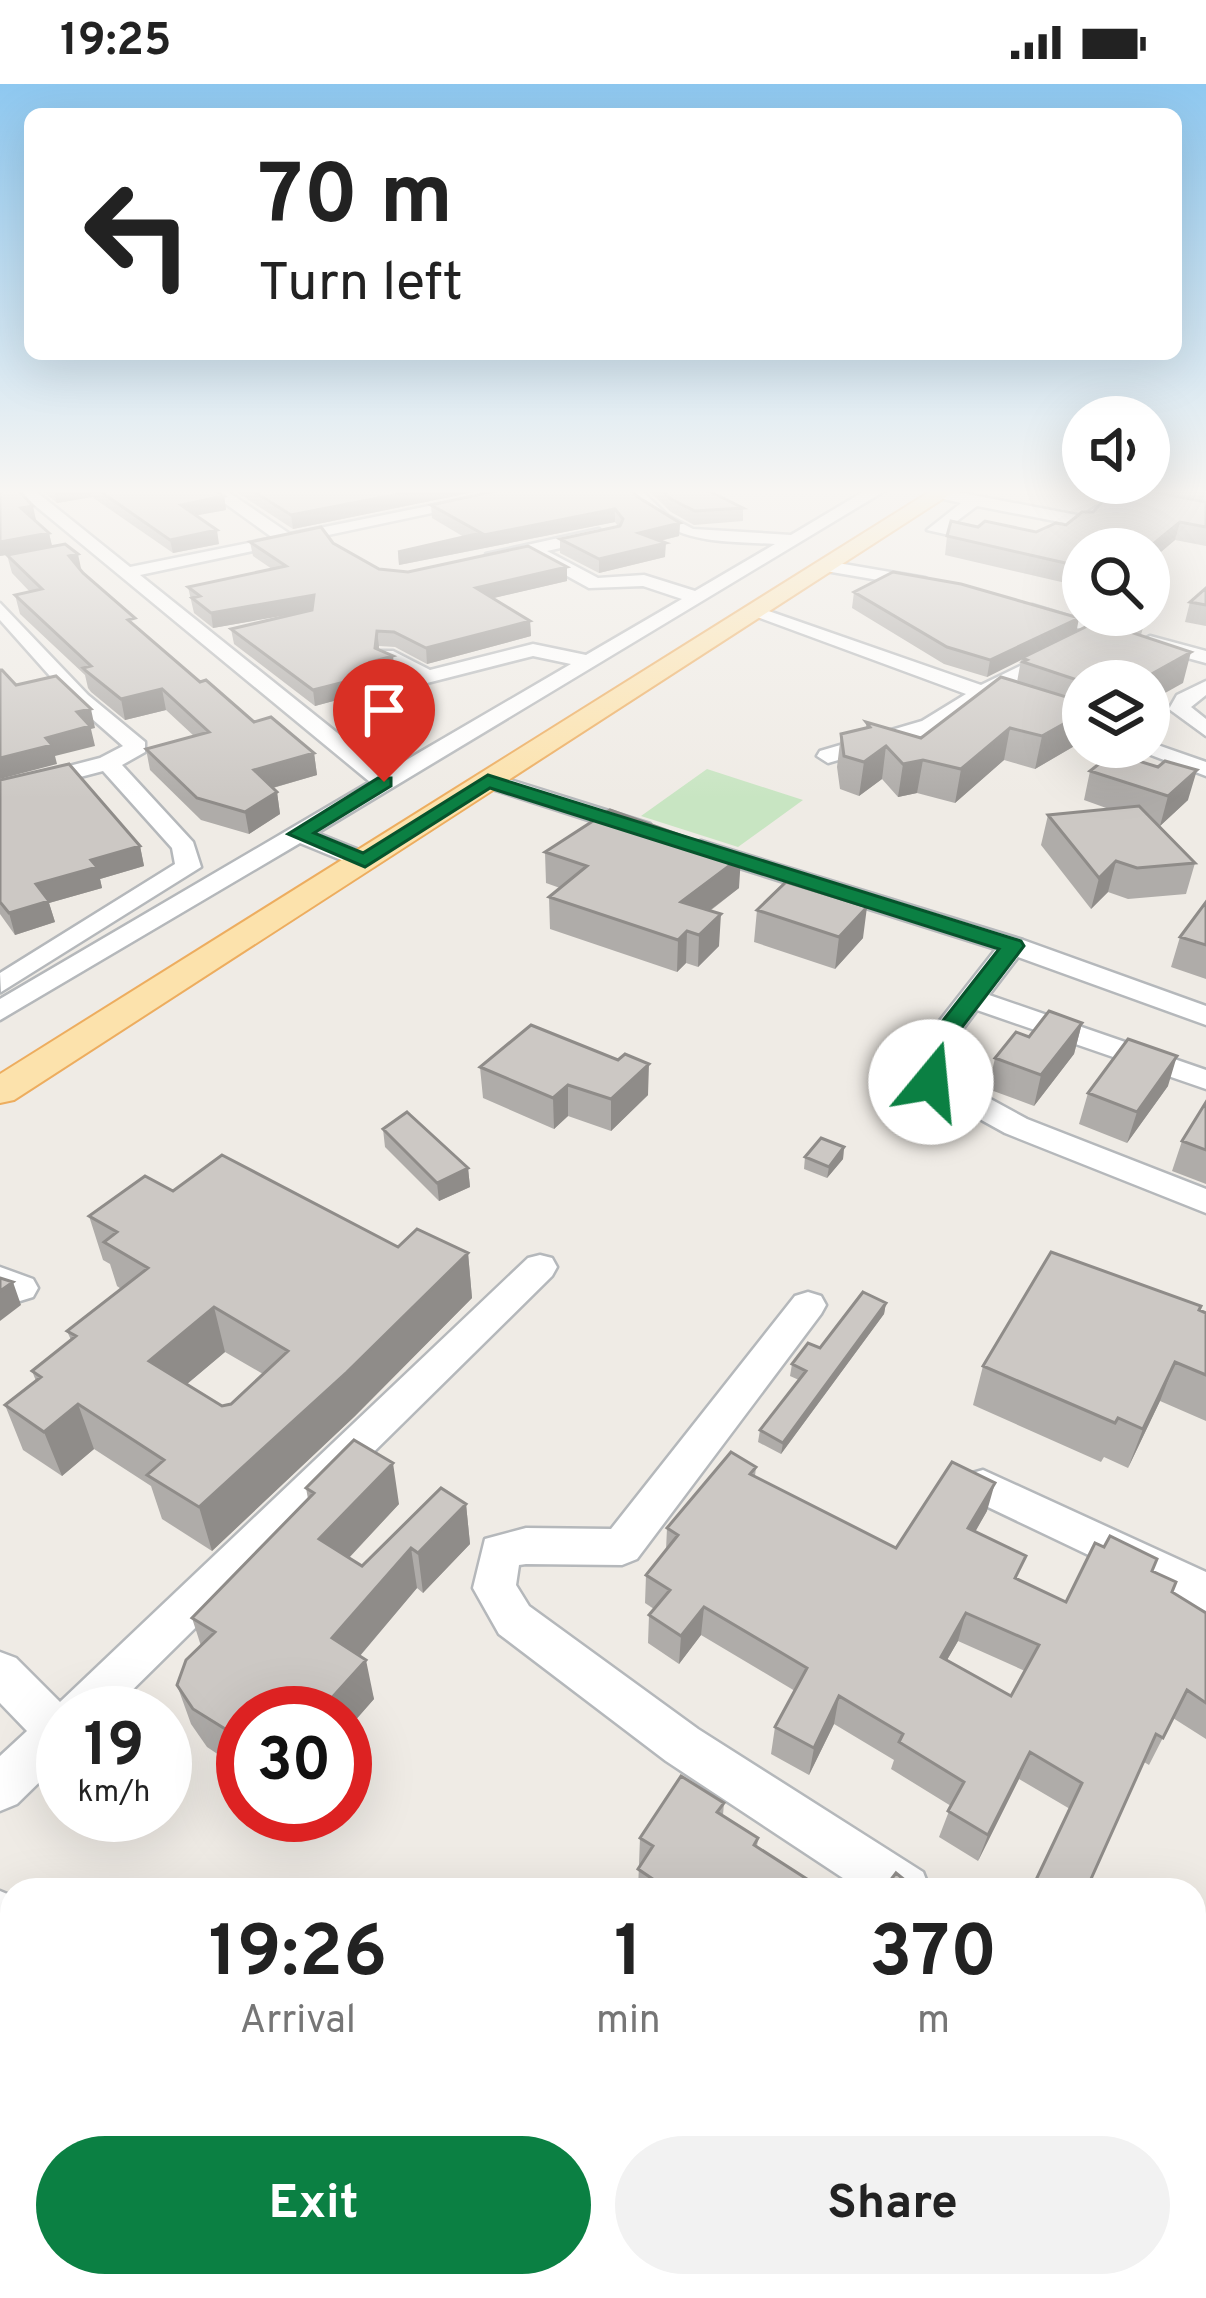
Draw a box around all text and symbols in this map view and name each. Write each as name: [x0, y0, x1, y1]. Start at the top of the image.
text: 19:25: [60, 14, 172, 71]
text: 70 m: [258, 147, 453, 253]
icon: left: [60, 156, 216, 312]
text: Turn left: [258, 251, 463, 320]
map controls: [1062, 396, 1170, 768]
button: sound: [1062, 396, 1170, 504]
button: search: [1062, 528, 1170, 636]
pin: [333, 659, 435, 782]
button: layers: [1062, 660, 1170, 768]
icon: arrive: [351, 677, 417, 743]
position arrow: [868, 1019, 994, 1145]
speed limit sign: 30: [216, 1686, 372, 1842]
text: 19: [84, 1711, 144, 1787]
text: km/h: [78, 1775, 150, 1812]
text: 19:26: [209, 1910, 387, 2002]
text: 1: [614, 1910, 643, 2002]
text: 370: [869, 1910, 997, 2002]
text: Arrival: [240, 1998, 356, 2047]
text: min: [596, 1998, 661, 2047]
text: m: [917, 1998, 950, 2047]
button: Exit: [36, 2136, 591, 2274]
button: Share: [615, 2136, 1170, 2274]

